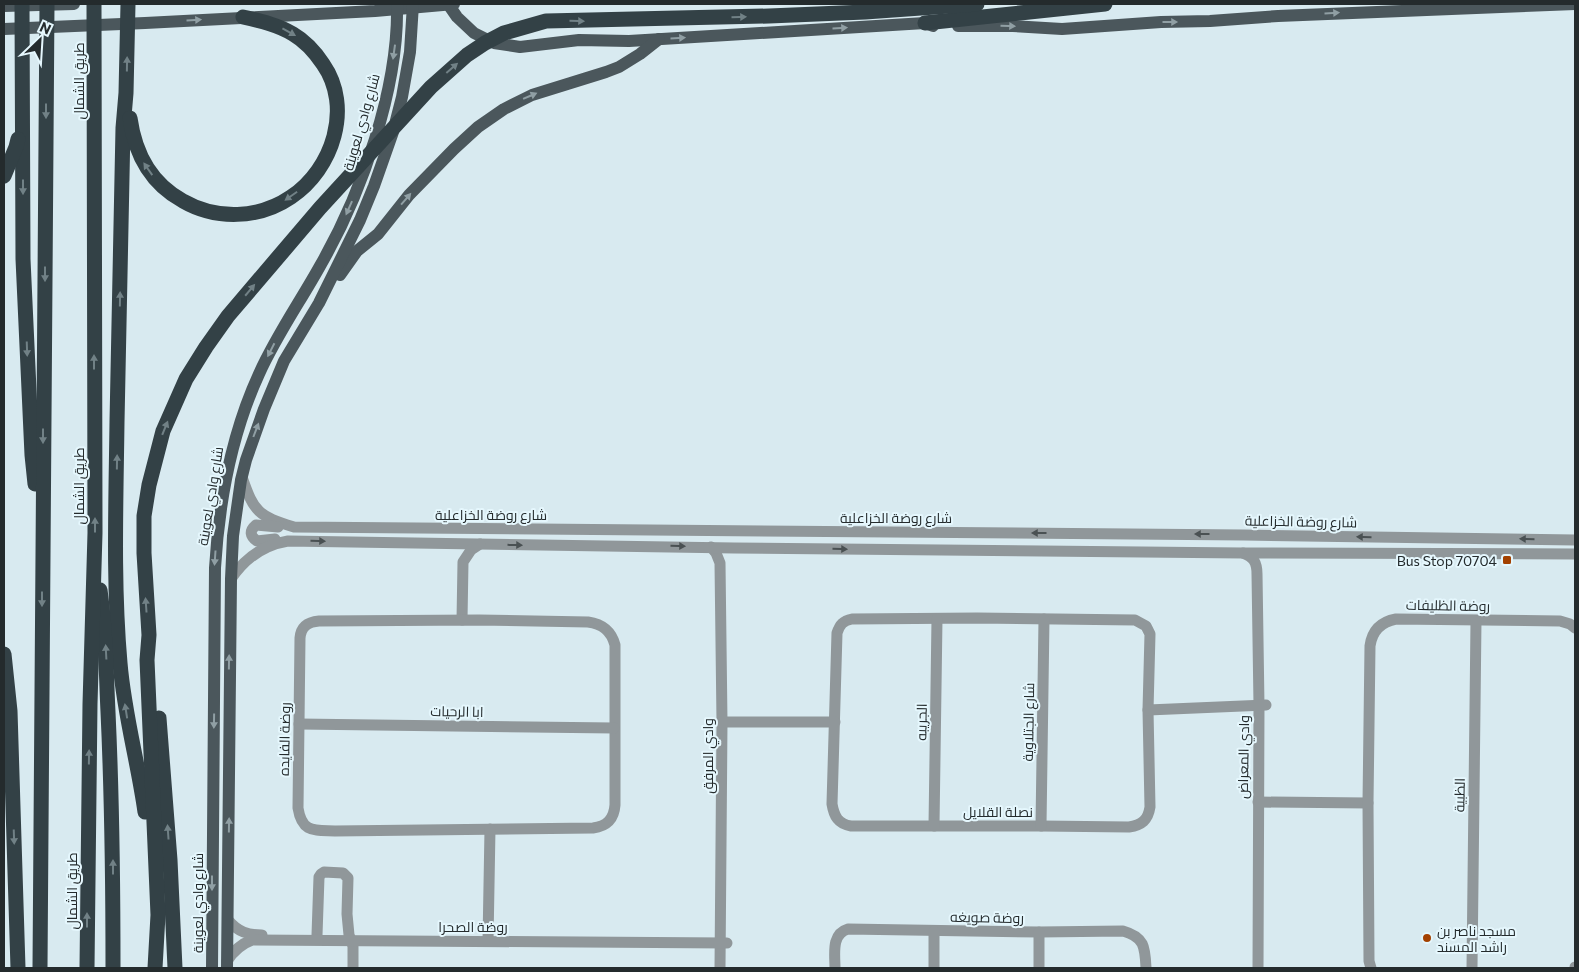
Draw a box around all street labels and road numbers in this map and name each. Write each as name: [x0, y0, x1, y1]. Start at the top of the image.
street label: طريق الشمال: [70, 42, 88, 120]
street label: شارع وادي لعوينة: [339, 72, 387, 174]
street label: شارع وادي لعوينة: [194, 445, 230, 547]
street label: طريق الشمال: [70, 447, 88, 525]
street label: شارع روضة الخزاعلية: [435, 506, 547, 524]
street label: شارع روضة الخزاعلية: [840, 509, 952, 527]
street label: شارع روضة الخزاعلية: [1245, 512, 1357, 531]
street label: روضة الظليفات: [1406, 596, 1490, 614]
street label: شارع الجتلاوية: [1019, 682, 1038, 762]
street label: روضة الفايده: [275, 702, 293, 776]
street label: ابا الرحيات: [430, 702, 484, 720]
street label: الجريبه: [912, 703, 930, 741]
street label: وادي المعراض: [1234, 715, 1256, 799]
street label: وادي المرفق: [699, 718, 720, 794]
street label: الظبية: [1450, 778, 1468, 812]
street label: نصلة القلايل: [963, 803, 1033, 820]
street label: طريق الشمال: [63, 852, 81, 930]
street label: شارع وادي لعوينة: [189, 853, 210, 953]
street label: روضة صويغه: [950, 908, 1024, 926]
street label: روضة الصحرا: [438, 918, 508, 935]

